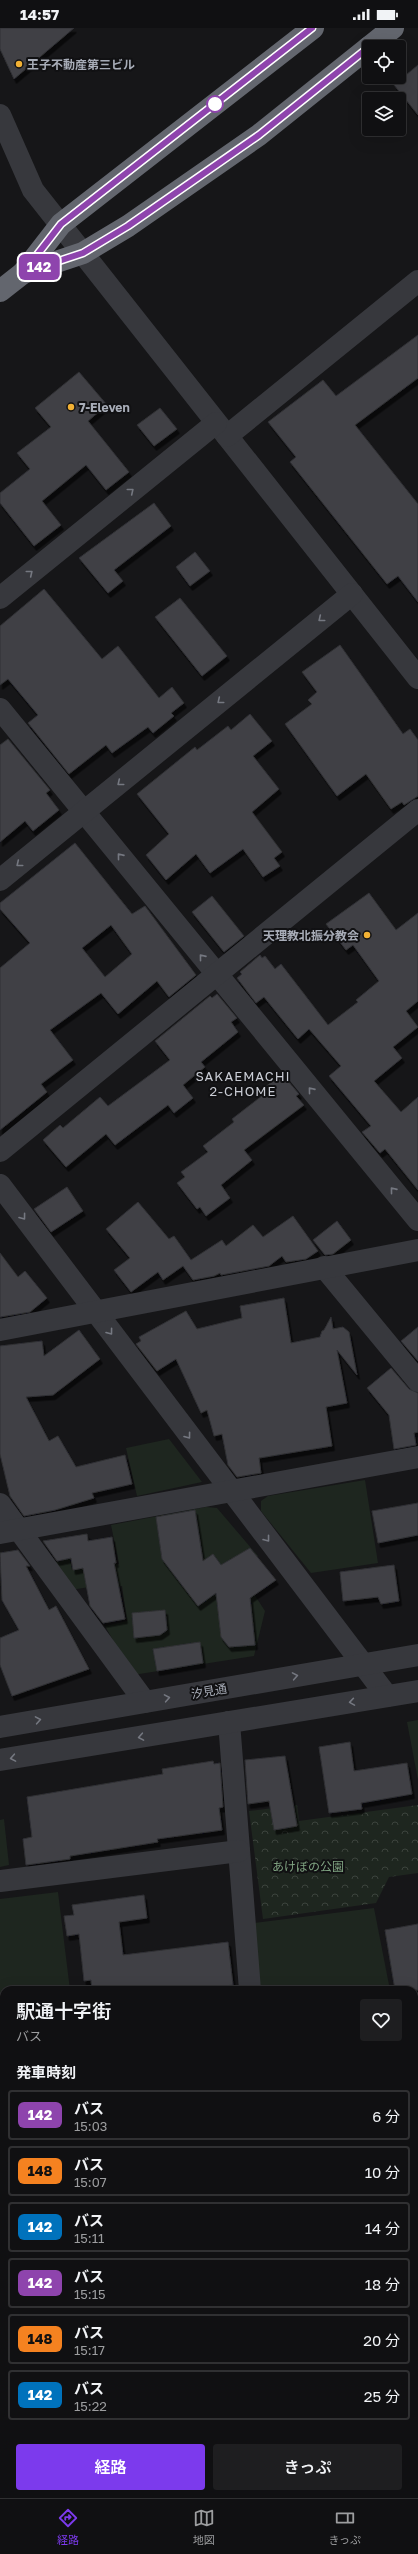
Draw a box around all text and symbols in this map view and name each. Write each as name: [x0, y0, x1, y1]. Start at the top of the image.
text: 14:57: [20, 5, 59, 23]
map controls: [362, 40, 406, 136]
button: locate: [362, 40, 406, 84]
place label: 王子不動産第三ビル: [27, 57, 135, 72]
marker: 王子不動産第三ビル: [14, 59, 24, 69]
button: layers: [362, 92, 406, 136]
unlabelled marker: [206, 95, 224, 113]
line badge: 142: [16, 254, 62, 280]
text: 142: [27, 258, 51, 275]
place label: 7-Eleven: [79, 400, 130, 415]
marker: 7-Eleven: [66, 402, 76, 412]
one-way arrow: [127, 489, 134, 496]
one-way arrow: [26, 571, 33, 578]
one-way arrow: [319, 614, 326, 621]
one-way arrow: [218, 696, 225, 703]
one-way arrow: [117, 778, 124, 785]
one-way arrow: [117, 853, 124, 860]
one-way arrow: [16, 860, 23, 867]
place label: 天理教北振分教会: [263, 928, 359, 943]
marker: 天理教北振分教会: [362, 930, 372, 940]
one-way arrow: [200, 954, 207, 961]
district label: SAKAEMACHI 2-CHOME: [195, 1068, 291, 1099]
one-way arrow: [309, 1087, 316, 1094]
one-way arrow: [391, 1188, 398, 1195]
one-way arrow: [19, 1212, 26, 1219]
one-way arrow: [105, 1327, 112, 1334]
one-way arrow: [183, 1431, 190, 1438]
one-way arrow: [262, 1535, 269, 1542]
one-way arrow: [292, 1673, 298, 1681]
street label: 汐見通: [190, 1680, 228, 1702]
one-way arrow: [163, 1694, 170, 1703]
one-way arrow: [349, 1697, 355, 1706]
one-way arrow: [35, 1716, 42, 1725]
one-way arrow: [138, 1732, 144, 1740]
one-way arrow: [10, 1753, 16, 1762]
park label: あけぼの公園: [272, 1859, 344, 1874]
text: 駅通十字街: [16, 1999, 111, 2022]
button: heart: [360, 1999, 402, 2041]
text: バス: [16, 2028, 42, 2044]
text: 発車時刻: [16, 2063, 76, 2081]
text: バス: [74, 2099, 104, 2117]
text: 142: [28, 2106, 52, 2123]
text: 6 分: [372, 2107, 400, 2125]
text: 15:03: [74, 2118, 107, 2134]
text: バス: [74, 2155, 104, 2173]
text: 148: [28, 2162, 52, 2179]
text: 10 分: [365, 2163, 400, 2181]
text: 15:07: [74, 2174, 107, 2190]
text: バス: [74, 2211, 104, 2229]
text: 142: [28, 2218, 52, 2235]
text: 14 分: [365, 2219, 400, 2237]
text: 15:11: [74, 2230, 104, 2246]
text: バス: [74, 2267, 104, 2285]
text: 142: [28, 2274, 52, 2291]
text: 18 分: [365, 2275, 400, 2293]
text: 15:15: [74, 2286, 106, 2302]
text: バス: [74, 2323, 104, 2341]
text: 148: [28, 2330, 52, 2347]
text: 20 分: [363, 2331, 400, 2349]
text: 15:17: [74, 2342, 105, 2358]
text: バス: [74, 2379, 104, 2397]
text: 142: [28, 2386, 52, 2403]
text: 25 分: [364, 2387, 400, 2405]
text: 15:22: [74, 2398, 107, 2414]
button: 経路: [16, 2444, 205, 2490]
button: きっぷ: [213, 2444, 402, 2490]
tab: 経路: [57, 2507, 79, 2547]
tab: 地図: [193, 2507, 215, 2547]
tab: きっぷ: [329, 2507, 361, 2547]

